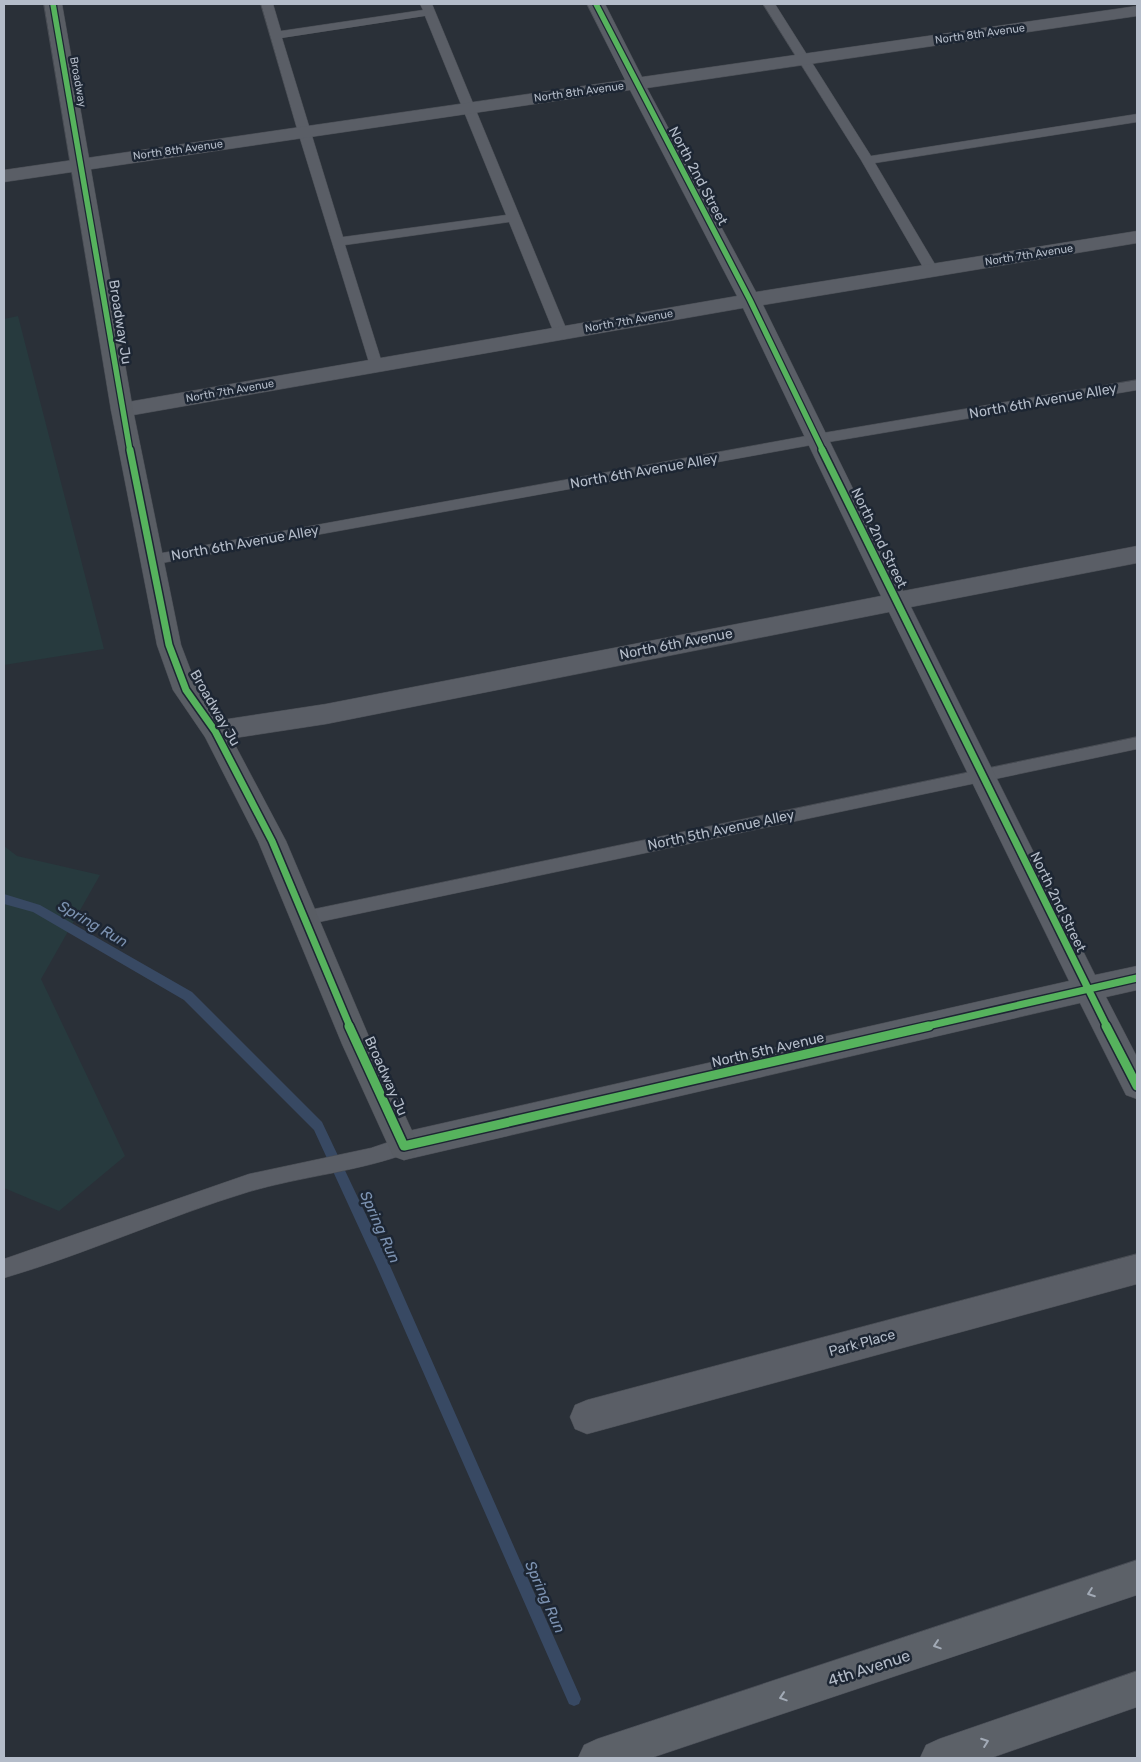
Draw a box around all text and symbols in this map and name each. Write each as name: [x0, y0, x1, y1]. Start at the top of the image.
street label: North 8th Avenue: [934, 21, 1026, 47]
street label: Broadway: [67, 56, 89, 108]
street label: North 8th Avenue: [533, 79, 625, 105]
street label: North 2nd Street: [665, 124, 731, 229]
street label: North 8th Avenue: [132, 137, 224, 163]
street label: North 7th Avenue: [984, 242, 1074, 268]
street label: Broadway Ju: [105, 279, 135, 365]
street label: North 7th Avenue: [584, 307, 674, 335]
street label: North 7th Avenue: [185, 377, 275, 405]
street label: North 6th Avenue Alley: [968, 380, 1118, 422]
street label: North 6th Avenue Alley: [569, 450, 719, 492]
street label: North 2nd Street: [847, 485, 911, 591]
street label: North 6th Avenue Alley: [170, 522, 320, 564]
street label: North 6th Avenue: [618, 625, 734, 663]
street label: Broadway Ju: [186, 667, 244, 749]
street label: North 5th Avenue Alley: [646, 806, 796, 854]
street label: North 2nd Street: [1026, 849, 1090, 955]
water label: Spring Run: [55, 897, 131, 951]
street label: North 5th Avenue: [710, 1029, 826, 1071]
street label: Broadway Ju: [361, 1034, 411, 1118]
water label: Spring Run: [356, 1188, 404, 1266]
street label: Park Place: [827, 1326, 897, 1360]
water label: Spring Run: [521, 1558, 569, 1636]
one-way arrow: [1088, 1587, 1096, 1597]
one-way arrow: [934, 1640, 942, 1650]
street label: 4th Avenue: [825, 1646, 913, 1690]
one-way arrow: [779, 1691, 788, 1701]
one-way arrow: [981, 1738, 989, 1748]

